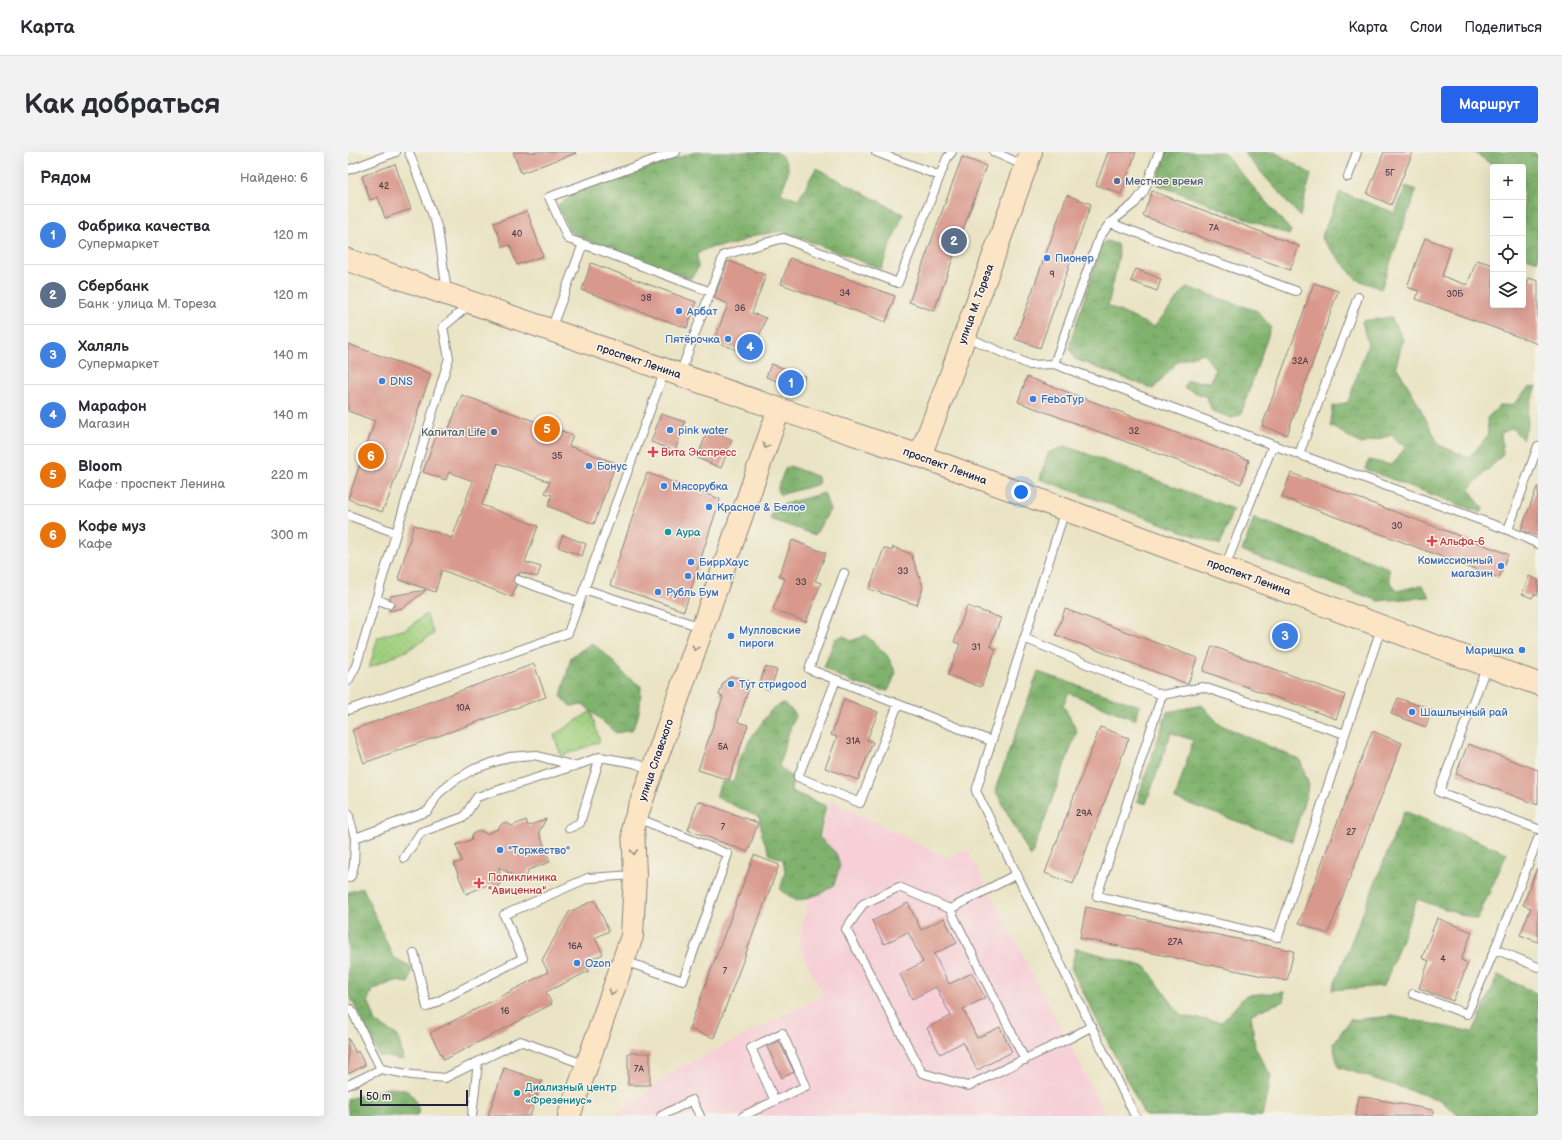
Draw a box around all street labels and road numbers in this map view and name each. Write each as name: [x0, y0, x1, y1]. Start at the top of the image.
street label: улица М. Тореза: [956, 262, 997, 346]
street label: проспект Ленина: [595, 340, 683, 382]
street label: проспект Ленина: [901, 445, 989, 487]
street label: проспект Ленина: [1205, 556, 1293, 598]
street label: улица Славского: [636, 717, 676, 803]

